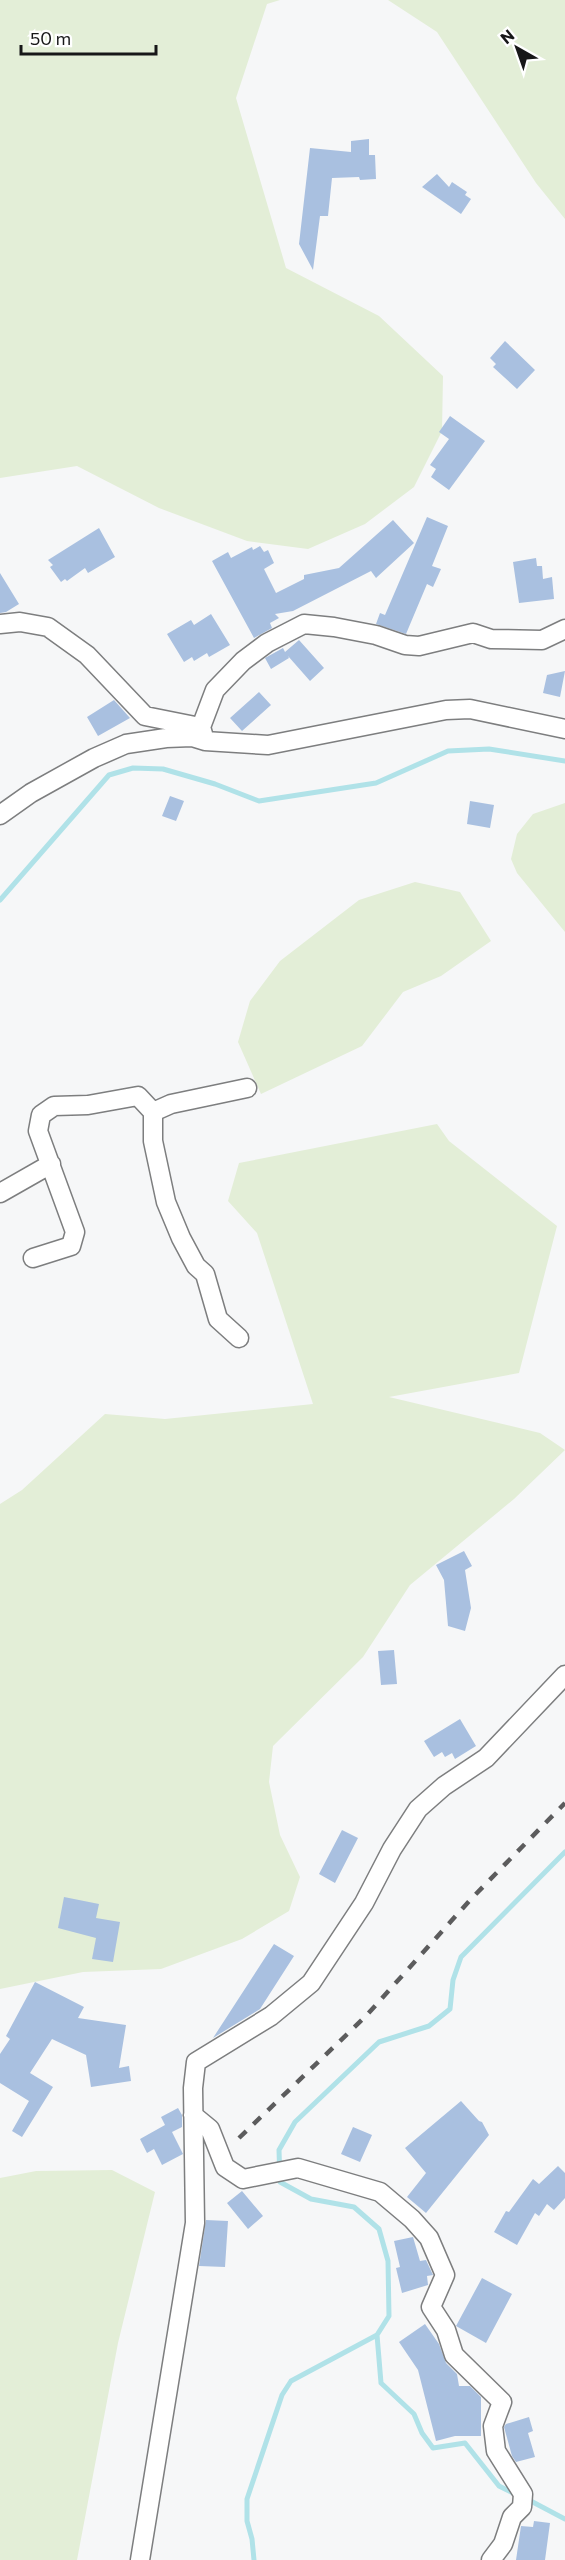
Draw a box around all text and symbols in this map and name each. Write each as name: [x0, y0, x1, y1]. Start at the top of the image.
scale bar: [21, 18, 156, 56]
north arrow: [487, 18, 547, 78]
text: N: [496, 25, 518, 47]
text: 50 m: [30, 27, 71, 49]

